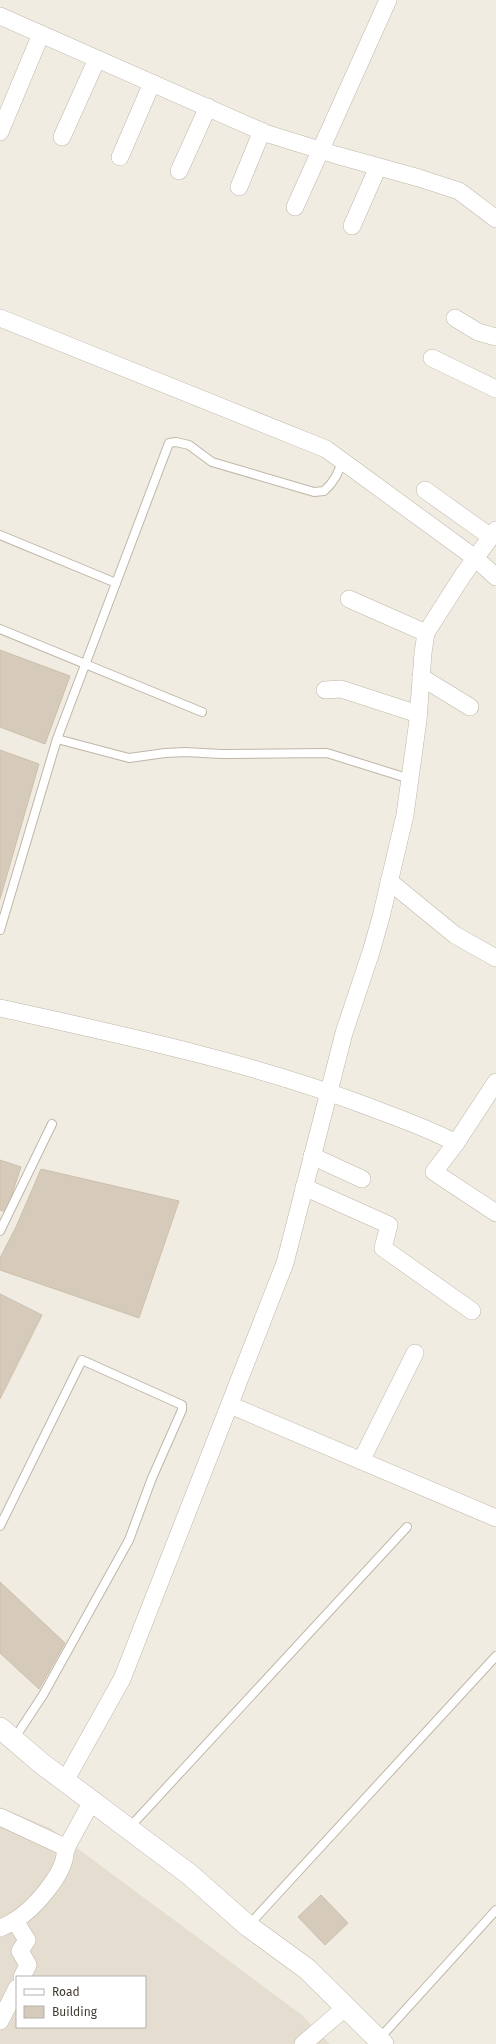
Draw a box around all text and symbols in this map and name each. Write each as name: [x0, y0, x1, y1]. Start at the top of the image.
legend: [16, 1976, 146, 2028]
text: Road: [52, 1985, 80, 1999]
text: Building: [52, 2005, 98, 2019]

